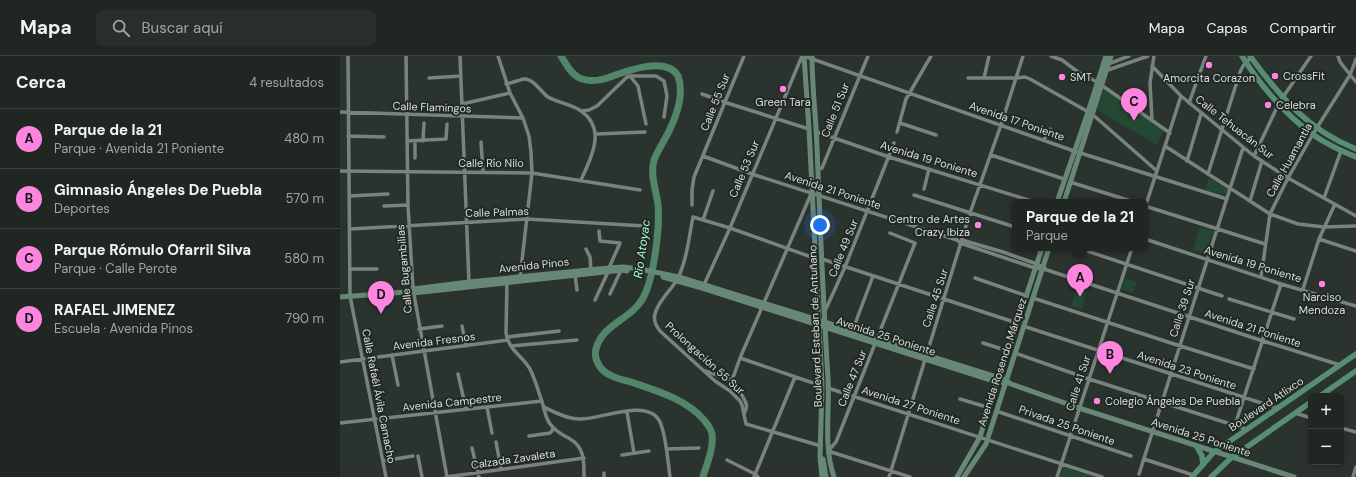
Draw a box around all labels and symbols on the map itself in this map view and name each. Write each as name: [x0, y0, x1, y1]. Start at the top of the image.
marker: Amorcita Corazon: [1204, 60, 1214, 70]
place label: CrossFit: [1283, 69, 1325, 83]
place label: SMT: [1070, 70, 1092, 84]
street label: Calle 55 Sur: [697, 71, 733, 133]
place label: Amorcita Corazon: [1163, 71, 1255, 85]
marker: CrossFit: [1270, 71, 1280, 81]
marker: SMT: [1057, 72, 1067, 82]
street label: Calle 51 Sur: [818, 81, 852, 139]
marker: Green Tara: [778, 84, 788, 94]
pin: C: [1121, 88, 1147, 121]
street label: Calle Tehuacán Sur: [1193, 92, 1277, 162]
place label: Green Tara: [755, 95, 811, 109]
street label: Avenida 17 Poniente: [967, 98, 1067, 144]
place label: Celebra: [1276, 98, 1316, 112]
street label: Calle Flamingos: [392, 99, 472, 115]
marker: Celebra: [1263, 100, 1273, 110]
street label: Calle Huamantla: [1263, 120, 1315, 200]
street label: Calle 53 Sur: [726, 138, 762, 200]
street label: Avenida 19 Poniente: [879, 138, 979, 180]
street label: Calle Río Nilo: [458, 156, 524, 170]
street label: Avenida 21 Poniente: [783, 168, 883, 212]
street label: Calle Palmas: [465, 204, 529, 220]
place label: Centro de Artes Crazy Ibiza: [889, 212, 970, 239]
your location: [810, 215, 830, 235]
street label: Calle 49 Sur: [825, 217, 861, 279]
water label: Río Atoyac: [630, 219, 654, 279]
marker: Centro de Artes Crazy Ibiza: [973, 220, 983, 230]
street label: Calle Bugambilias: [393, 224, 415, 314]
street label: Avenida 19 Poniente: [1203, 243, 1303, 285]
street label: Boulevard Esteban de Antuñano: [805, 245, 825, 407]
street label: Avenida Pinos: [498, 254, 570, 276]
pin: A: [1067, 264, 1093, 297]
street label: Calle 45 Sur: [919, 267, 951, 329]
street label: Calle 39 Sur: [1166, 277, 1198, 339]
marker: Narciso Mendoza: [1317, 279, 1327, 289]
pin: D: [368, 281, 394, 314]
place label: Narciso Mendoza: [1299, 290, 1345, 317]
street label: Avenida Rosendo Márquez: [975, 296, 1029, 428]
street label: Avenida 21 Poniente: [1203, 306, 1303, 350]
street label: Avenida 25 Poniente: [834, 313, 938, 359]
street label: Prolongación 55 Sur: [662, 319, 748, 397]
street label: Calle Rafaél Ávila Camacho: [359, 328, 399, 464]
street label: Avenida Fresnos: [392, 329, 476, 353]
pin: B: [1097, 341, 1123, 374]
street label: Calle 47 Sur: [834, 347, 870, 409]
street label: Avenida 23 Poniente: [1136, 347, 1238, 393]
street label: Calle 41 Sur: [1062, 353, 1094, 413]
street label: Boulevard Atlixco: [1226, 374, 1306, 434]
street label: Avenida 27 Poniente: [860, 382, 962, 428]
street label: Avenida Campestre: [402, 390, 502, 414]
place label: Colegio Ángeles De Puebla: [1105, 394, 1240, 408]
marker: Colegio Ángeles De Puebla: [1092, 396, 1102, 406]
street label: Privada 25 Poniente: [1017, 402, 1117, 448]
street label: Avenida 25 Poniente: [1149, 414, 1253, 460]
street label: Calzada Zavaleta: [470, 446, 556, 472]

